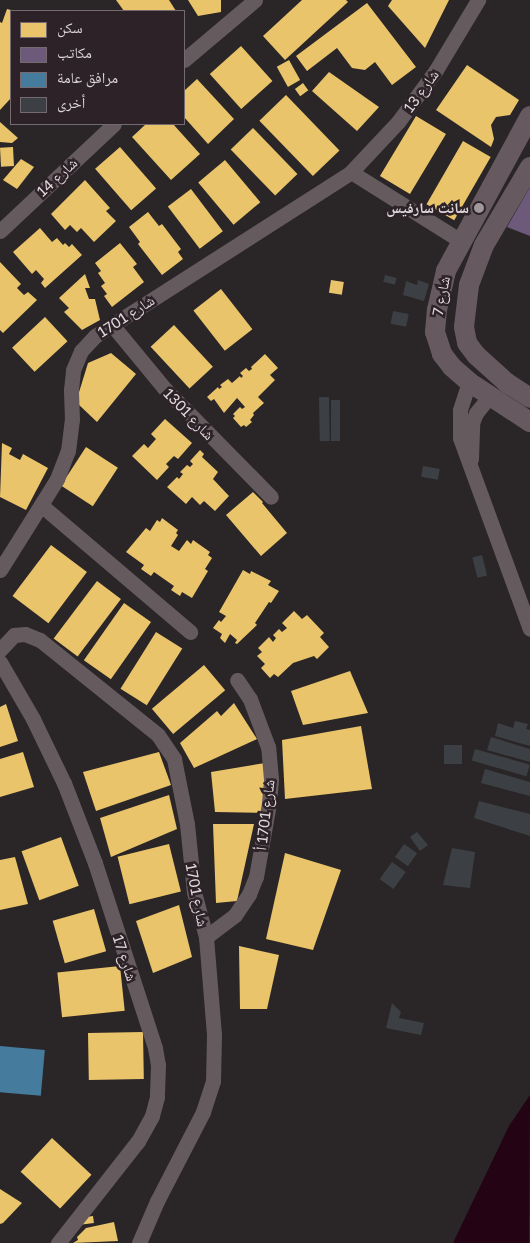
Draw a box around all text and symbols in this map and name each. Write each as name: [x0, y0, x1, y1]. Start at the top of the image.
legend: [10, 10, 185, 125]
text: سكن: [57, 18, 83, 36]
text: مكاتب: [57, 43, 92, 61]
street label: شارع 13: [400, 66, 442, 116]
text: مرافق عامة: [57, 68, 118, 86]
text: أخرى: [57, 93, 85, 111]
street label: شارع 14: [33, 154, 81, 200]
place label: سانت سارفيس: [386, 199, 469, 217]
marker: سانت سارفيس: [473, 202, 485, 214]
street label: شارع 7: [428, 275, 454, 317]
street label: شارع 1701: [94, 291, 158, 341]
street label: شارع 1301: [160, 384, 218, 444]
street label: شارع 1701 أ: [252, 778, 278, 852]
street label: شارع 1701: [182, 862, 212, 928]
street label: شارع 17: [109, 933, 141, 983]

